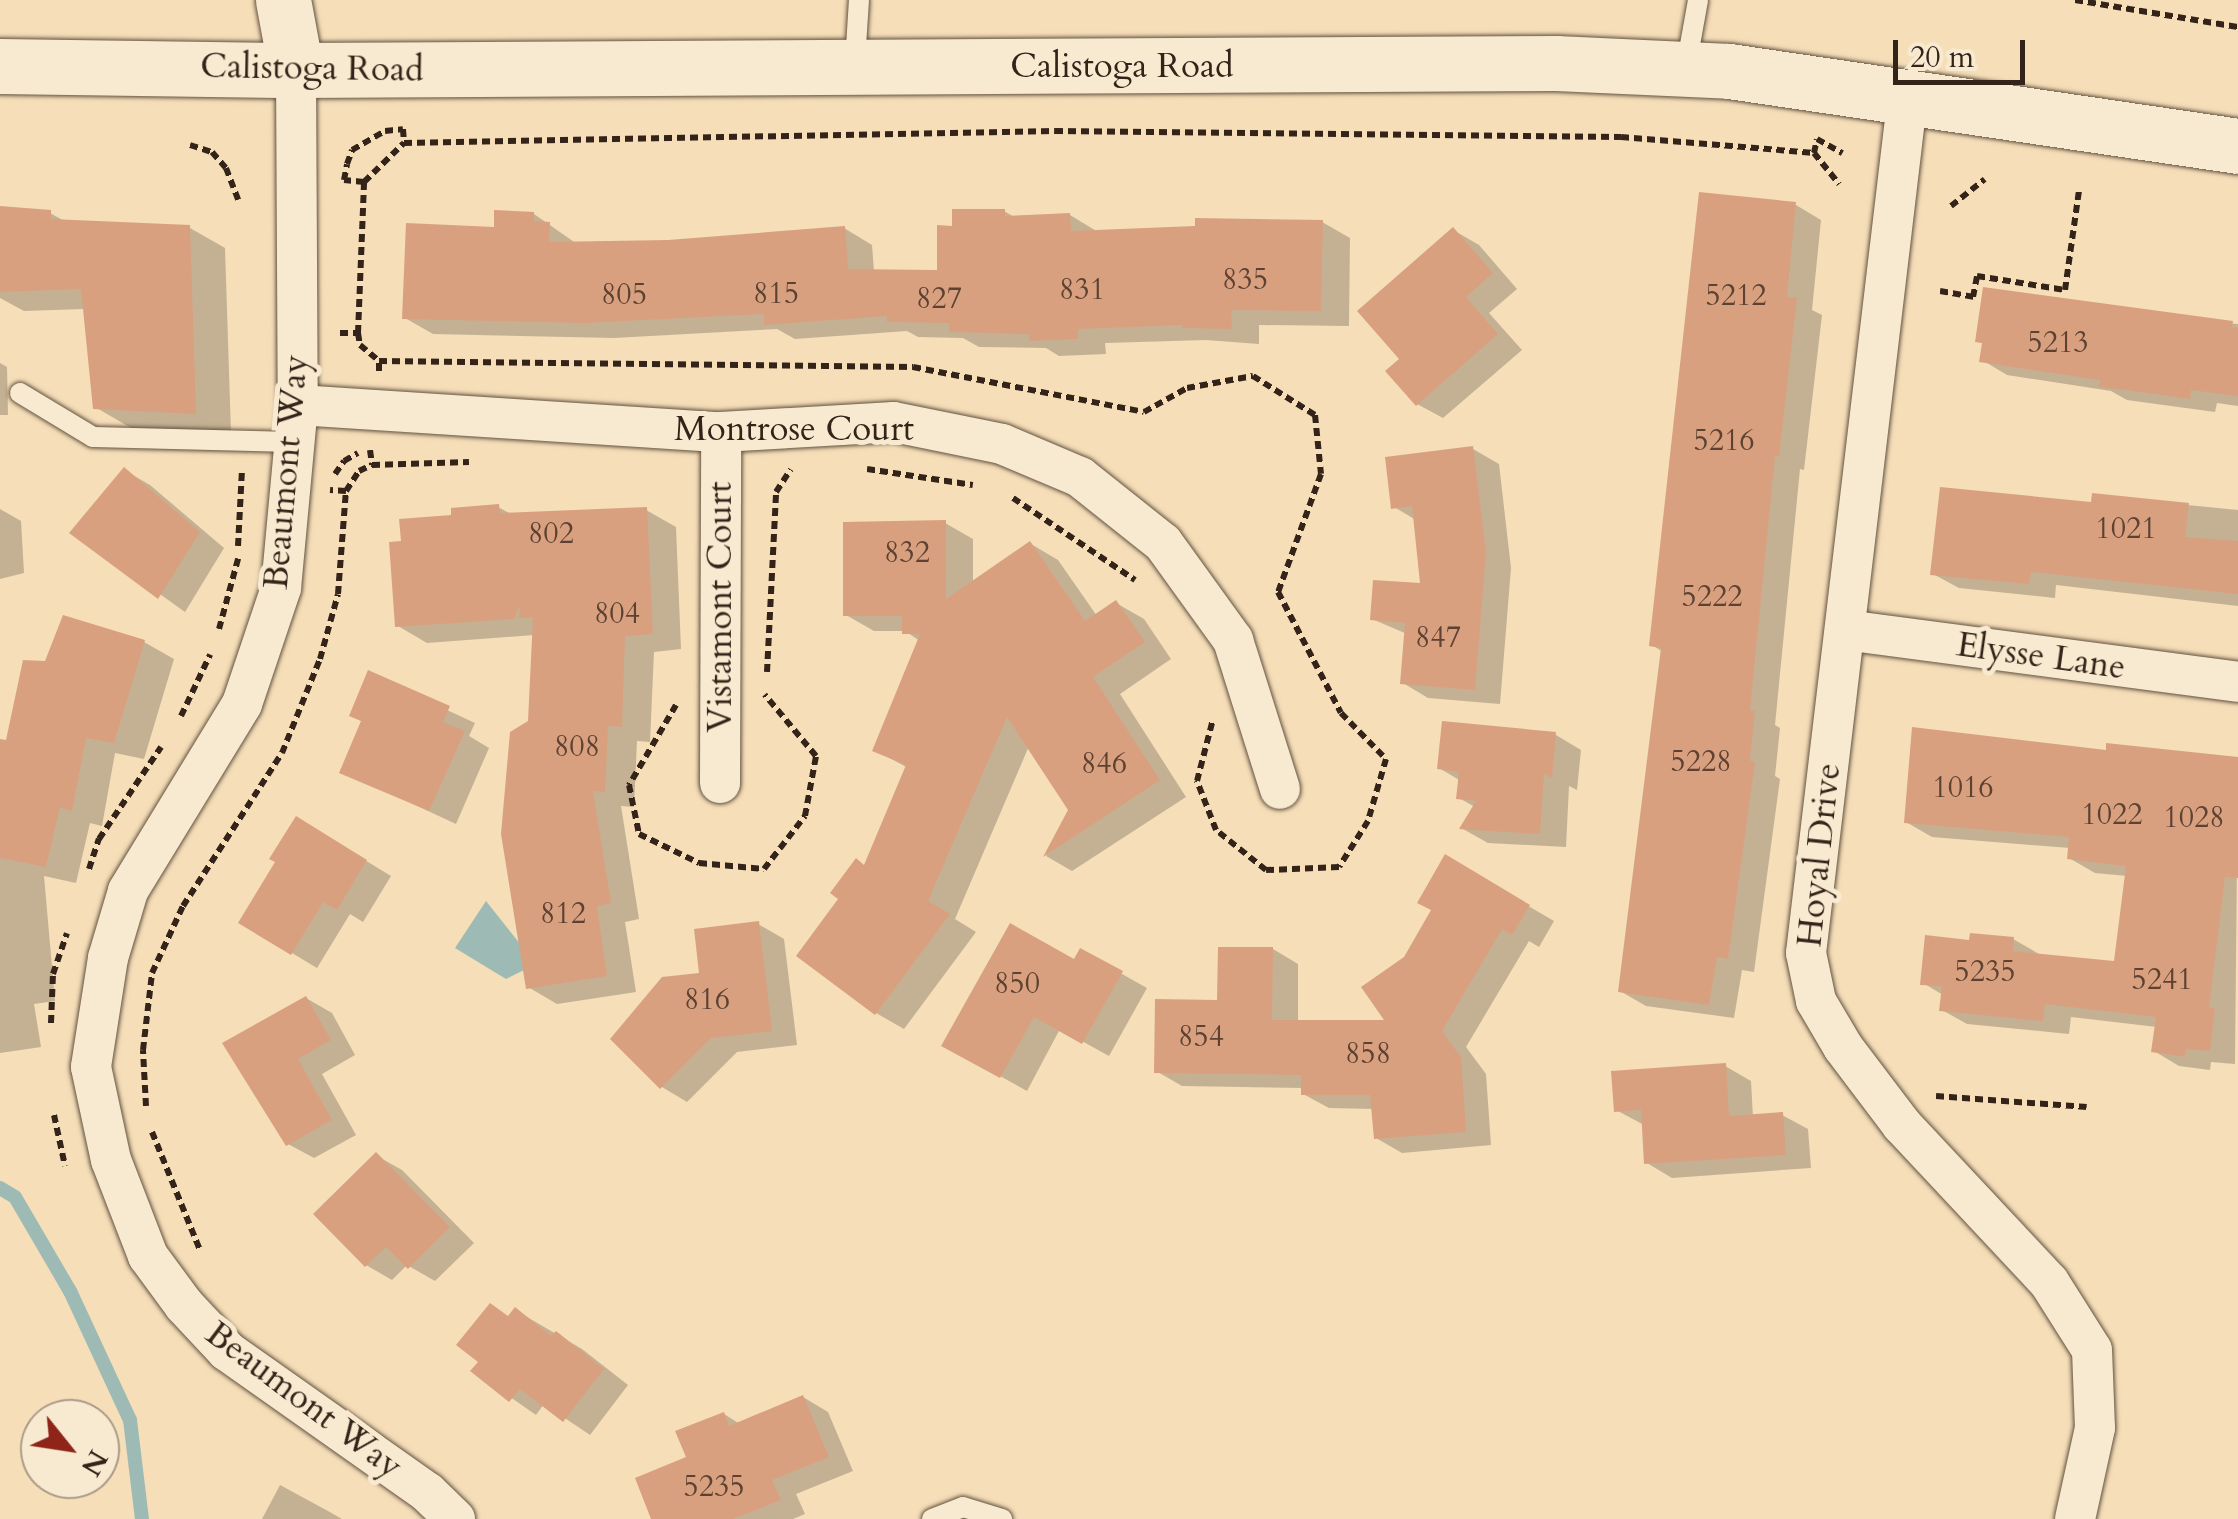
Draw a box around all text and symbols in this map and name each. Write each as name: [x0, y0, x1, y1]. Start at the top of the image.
scale bar: [1898, 20, 2030, 82]
text: 20 m: [1910, 37, 1974, 78]
street label: Calistoga Road: [200, 45, 424, 91]
street label: Calistoga Road: [1010, 45, 1234, 87]
house number: 835: [1222, 262, 1268, 298]
house number: 831: [1059, 272, 1105, 308]
house number: 815: [753, 276, 799, 312]
house number: 805: [601, 277, 647, 313]
house number: 5212: [1705, 278, 1767, 314]
house number: 827: [916, 281, 962, 317]
house number: 5213: [2027, 325, 2089, 361]
street label: Beaumont Way: [255, 353, 317, 591]
street label: Montrose Court: [674, 408, 914, 450]
house number: 5216: [1693, 423, 1755, 459]
street label: Vistamont Court: [699, 481, 741, 733]
house number: 1021: [2095, 511, 2157, 547]
house number: 802: [528, 516, 574, 552]
house number: 832: [884, 535, 930, 571]
house number: 5222: [1681, 579, 1743, 615]
house number: 804: [594, 596, 640, 632]
house number: 847: [1415, 620, 1461, 656]
street label: Elysse Lane: [1954, 623, 2128, 689]
house number: 808: [554, 729, 600, 765]
house number: 5228: [1670, 744, 1732, 780]
house number: 846: [1081, 746, 1127, 782]
street label: Hoyal Drive: [1788, 761, 1850, 949]
house number: 1016: [1932, 770, 1994, 806]
house number: 1022: [2081, 797, 2143, 833]
house number: 1028: [2163, 800, 2225, 836]
house number: 812: [540, 896, 586, 932]
house number: 5235: [1954, 954, 2016, 990]
house number: 5241: [2131, 962, 2193, 998]
house number: 850: [994, 966, 1040, 1002]
house number: 816: [684, 982, 730, 1018]
house number: 854: [1178, 1019, 1224, 1055]
house number: 858: [1345, 1036, 1391, 1072]
street label: Beaumont Way: [197, 1312, 411, 1488]
north arrow: [20, 1399, 120, 1499]
text: N: [72, 1443, 117, 1483]
house number: 5235: [683, 1469, 745, 1505]

